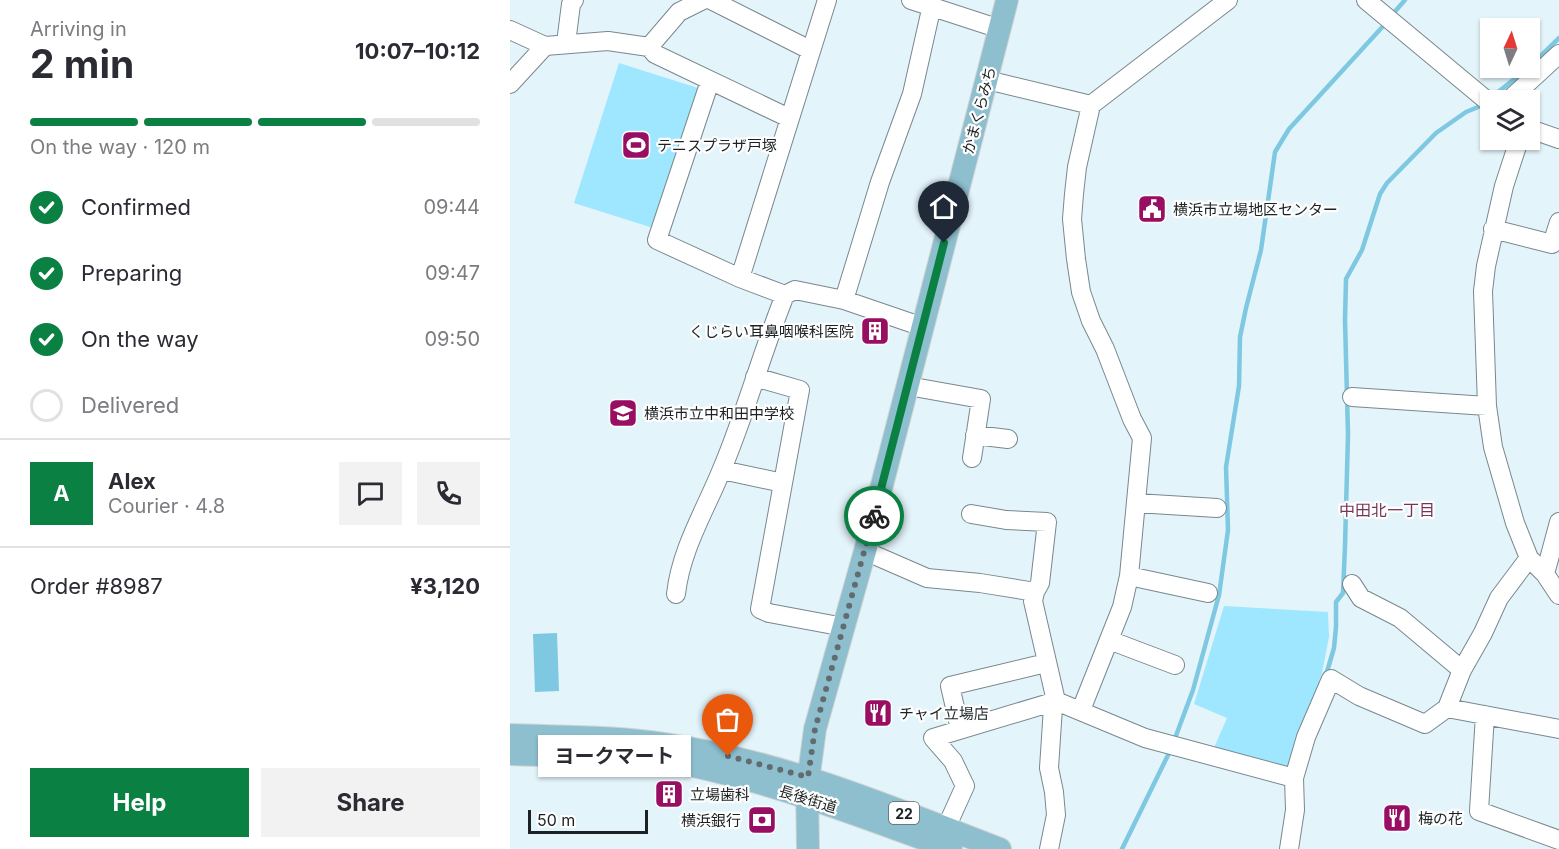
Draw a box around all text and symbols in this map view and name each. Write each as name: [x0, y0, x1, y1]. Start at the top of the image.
text: Arriving in: [30, 17, 127, 41]
north arrow: [1480, 18, 1540, 78]
map controls: [1480, 18, 1540, 150]
text: 10:07–10:12: [355, 38, 480, 64]
text: 2 min: [30, 40, 134, 87]
street label: かまくらみち: [958, 64, 1000, 156]
button: layers: [1480, 90, 1540, 150]
sports icon: テニスプラザ戸塚: [620, 129, 652, 161]
text: On the way · 120 m: [30, 135, 210, 159]
place label: テニスプラザ戸塚: [657, 136, 777, 155]
pin: [918, 181, 969, 243]
icon: home: [927, 190, 960, 223]
icon: check: [30, 191, 63, 224]
public building icon: 横浜市立場地区センター: [1136, 193, 1168, 225]
text: Confirmed: [81, 194, 191, 220]
text: 09:44: [423, 195, 480, 219]
place label: 横浜市立場地区センター: [1173, 200, 1338, 219]
icon: check: [30, 257, 63, 290]
text: Preparing: [81, 260, 182, 286]
text: 09:47: [425, 261, 480, 285]
building icon: くじらい耳鼻咽喉科医院: [859, 315, 891, 347]
place label: くじらい耳鼻咽喉科医院: [689, 322, 854, 341]
icon: check: [30, 323, 63, 356]
text: On the way: [81, 326, 199, 352]
text: 09:50: [424, 327, 480, 351]
text: Delivered: [81, 392, 179, 418]
school or university icon: 横浜市立中和田中学校: [607, 397, 639, 429]
place label: 横浜市立中和田中学校: [644, 404, 794, 423]
button: chat: [339, 462, 402, 525]
button: phone: [417, 462, 480, 525]
text: Alex: [108, 468, 156, 494]
text: A: [53, 480, 70, 506]
courier: [844, 486, 904, 546]
text: Courier · 4.8: [108, 494, 225, 518]
icon: bike: [858, 500, 891, 533]
district label: 中田北一丁目: [1339, 500, 1435, 520]
text: Order #8987: [30, 573, 163, 599]
text: ¥3,120: [410, 573, 480, 599]
pin: [702, 694, 753, 756]
restaurant icon: チャイ立場店: [862, 697, 894, 729]
icon: bag: [711, 703, 744, 736]
place label: チャイ立場店: [899, 704, 989, 723]
callout: ヨークマート: [539, 735, 692, 777]
text: ヨークマート: [555, 744, 675, 768]
button: Help: [30, 768, 249, 837]
button: Share: [261, 768, 480, 837]
building icon: 立場歯科: [653, 778, 685, 810]
street label: 長後街道: [777, 781, 839, 817]
place label: 立場歯科: [690, 785, 750, 804]
road number: 22: [889, 802, 919, 824]
restaurant icon: 梅の花: [1381, 802, 1413, 834]
bank icon: 横浜銀行: [746, 804, 778, 836]
scale bar: [528, 807, 648, 834]
place label: 梅の花: [1418, 809, 1463, 828]
text: 50 m: [537, 810, 575, 830]
place label: 横浜銀行: [681, 811, 741, 830]

